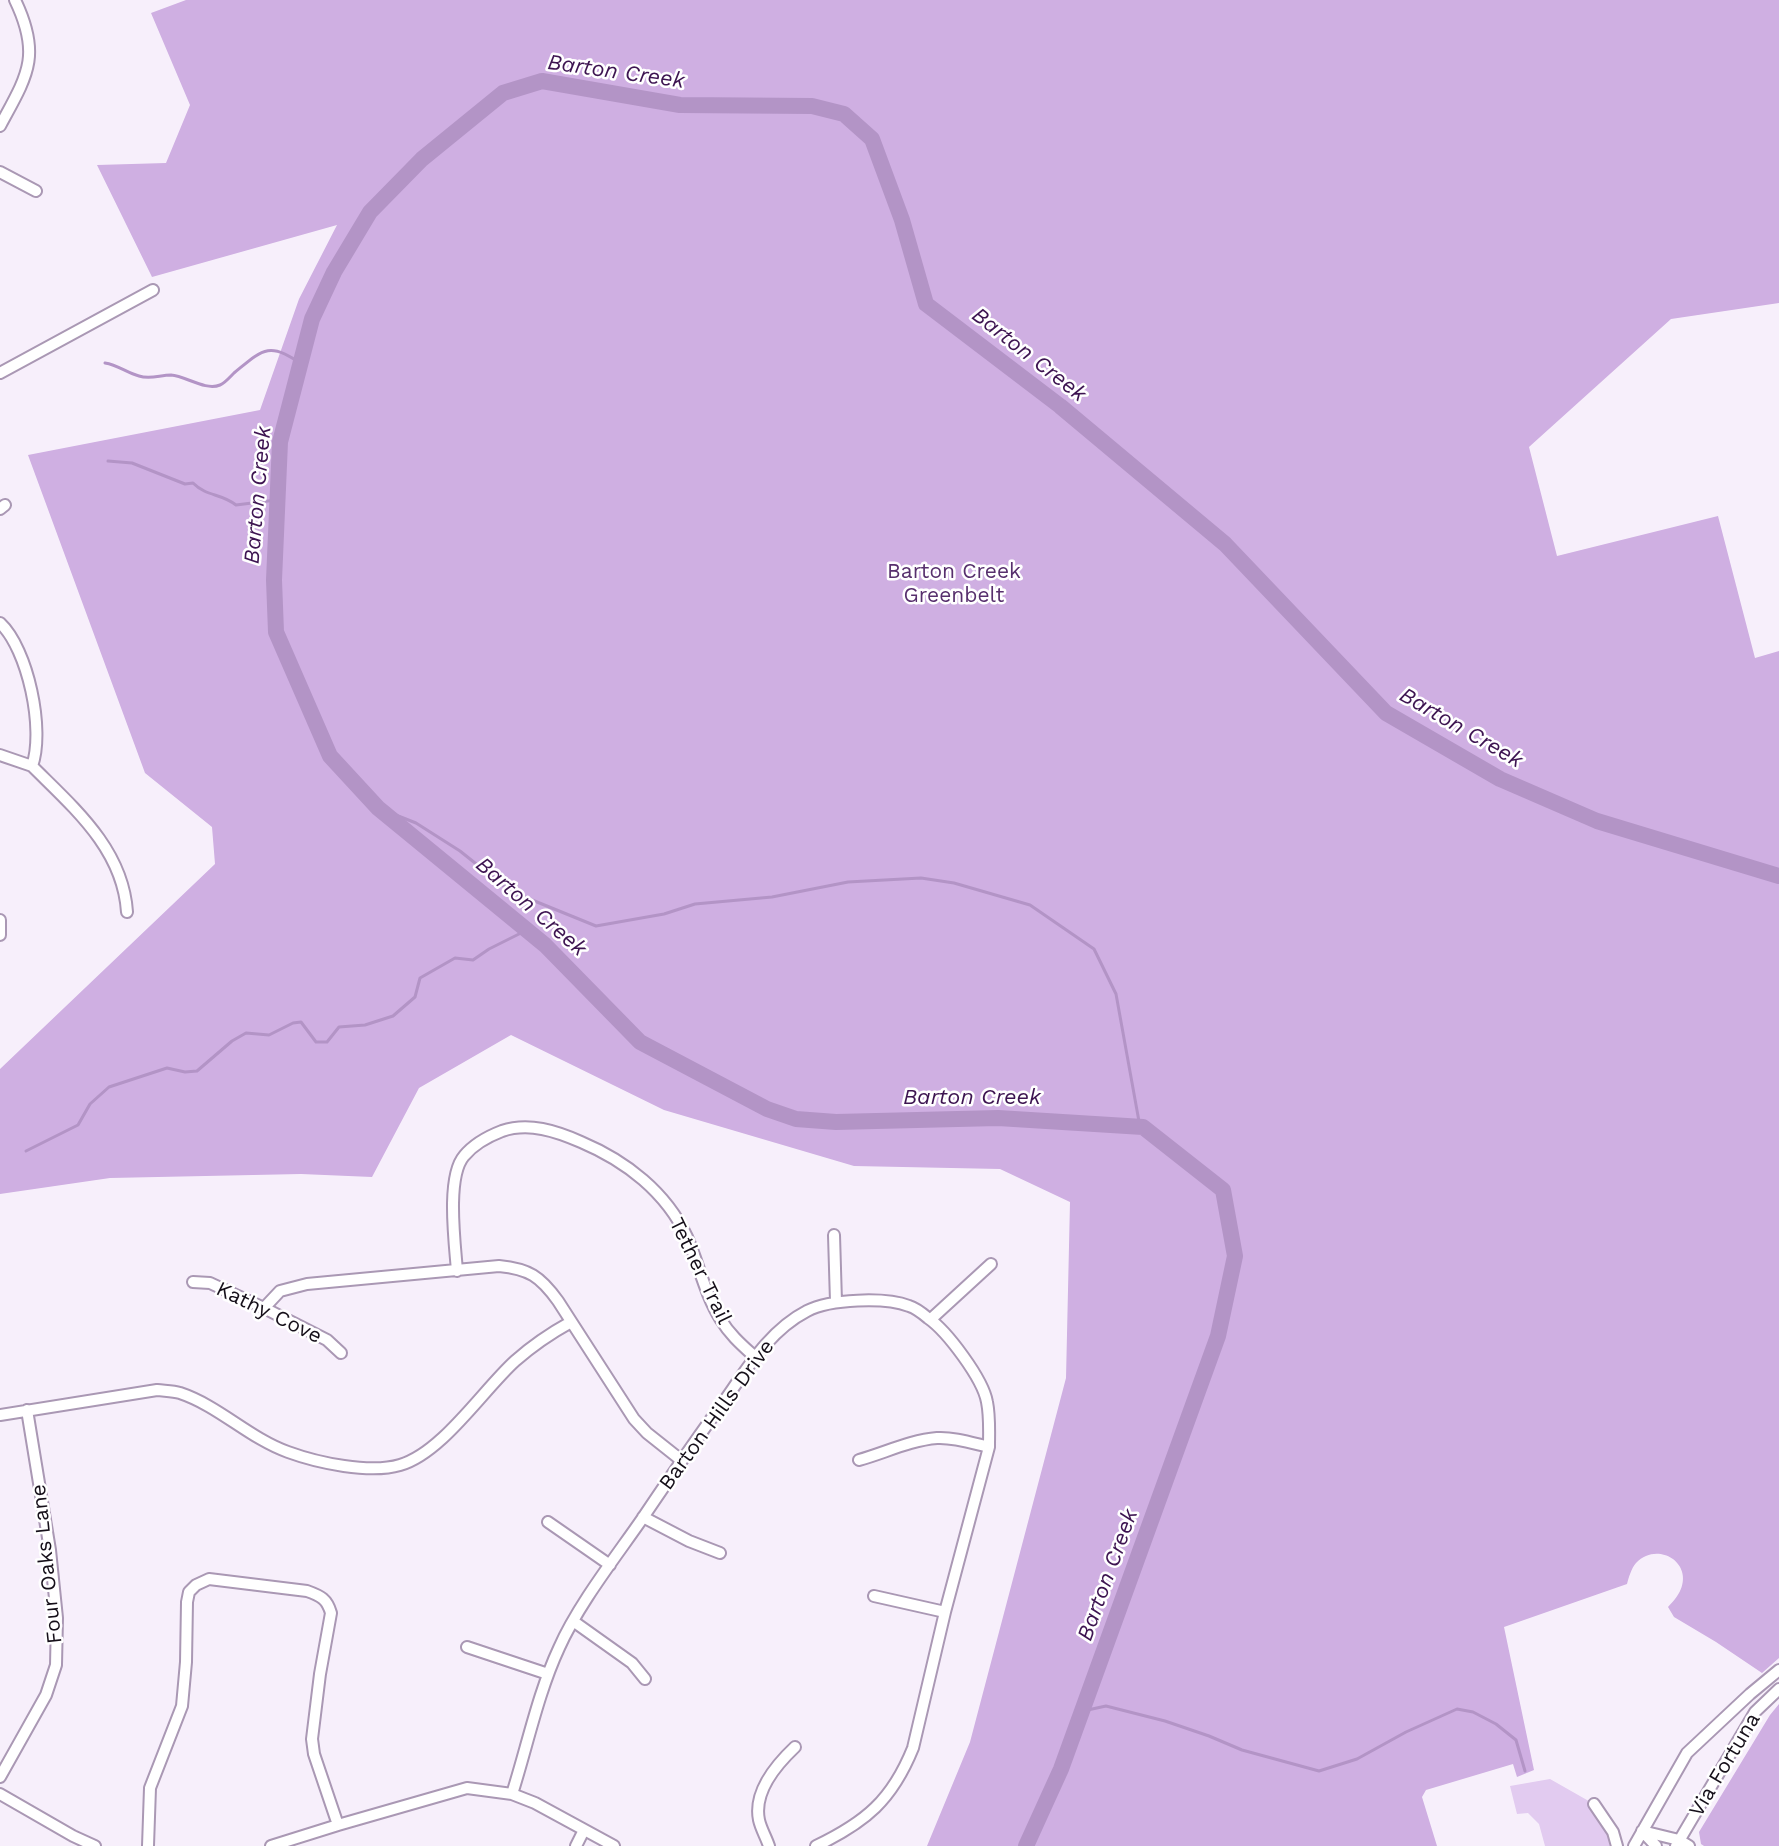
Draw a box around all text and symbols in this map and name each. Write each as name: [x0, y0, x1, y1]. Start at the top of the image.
water label: Barton Creek: [546, 49, 686, 95]
water label: Barton Creek: [966, 302, 1092, 408]
water label: Barton Creek: [239, 425, 277, 565]
park label: Barton Creek Greenbelt: [887, 559, 1021, 609]
water label: Barton Creek: [1395, 682, 1527, 774]
water label: Barton Creek: [470, 852, 592, 962]
water label: Barton Creek: [903, 1085, 1041, 1111]
street label: Tether Trail: [663, 1214, 737, 1328]
street label: Kathy Cove: [212, 1277, 326, 1349]
street label: Barton Hills Drive: [654, 1335, 780, 1495]
street label: Four Oaks Lane: [26, 1483, 68, 1645]
water label: Barton Creek: [1072, 1506, 1144, 1644]
street label: Via Fortuna: [1684, 1708, 1766, 1822]

